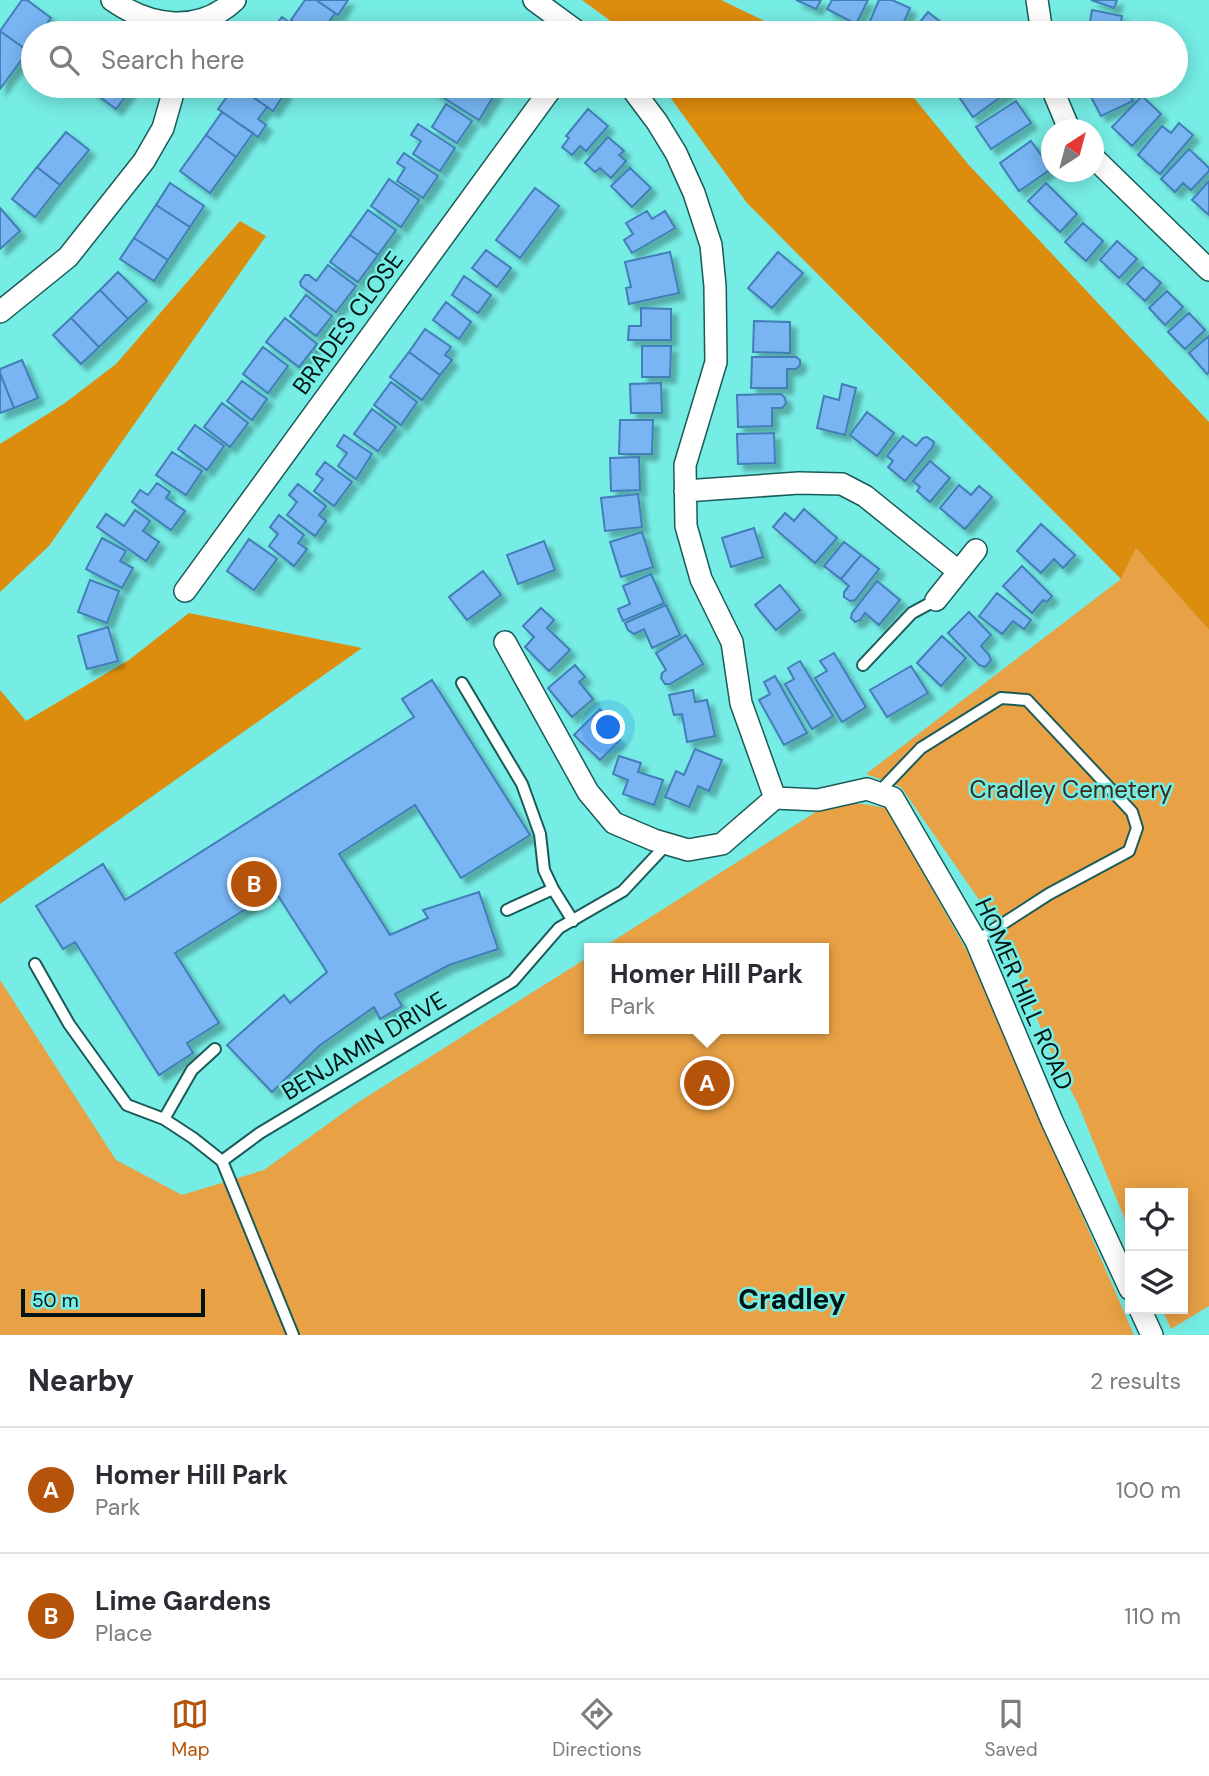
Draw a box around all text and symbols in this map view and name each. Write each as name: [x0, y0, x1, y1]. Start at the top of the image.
search box: [21, 21, 1188, 98]
icon: search: [45, 41, 83, 79]
text: Search here: [101, 43, 244, 77]
north arrow: [1041, 119, 1104, 182]
street label: BRADES CLOSE: [285, 245, 410, 400]
your location: [591, 710, 625, 744]
park label: Cradley Cemetery: [970, 774, 1172, 805]
pin: B: [231, 858, 277, 910]
street label: HOMER HILL ROAD: [968, 893, 1081, 1095]
popup: [584, 943, 829, 1034]
text: Homer Hill Park: [610, 957, 803, 991]
street label: BENJAMIN DRIVE: [276, 984, 452, 1107]
text: Park: [610, 991, 655, 1021]
pin: A: [684, 1057, 730, 1109]
map controls: [1125, 1188, 1188, 1314]
button: locate: [1125, 1188, 1188, 1251]
button: layers: [1125, 1251, 1188, 1314]
district label: Cradley: [738, 1281, 846, 1318]
scale bar: [21, 1286, 205, 1318]
text: 50 m: [32, 1288, 79, 1313]
text: Nearby: [28, 1361, 134, 1400]
text: 2 results: [1090, 1366, 1181, 1396]
text: Homer Hill Park: [95, 1458, 288, 1492]
text: A: [43, 1475, 59, 1505]
text: 100 m: [1116, 1475, 1181, 1505]
text: Park: [95, 1492, 140, 1522]
text: Lime Gardens: [95, 1584, 271, 1618]
text: B: [44, 1601, 58, 1631]
text: 110 m: [1124, 1601, 1181, 1631]
text: Place: [95, 1618, 152, 1648]
tab: Map: [171, 1695, 210, 1762]
tab: Directions: [552, 1695, 642, 1762]
tab: Saved: [984, 1695, 1038, 1762]

